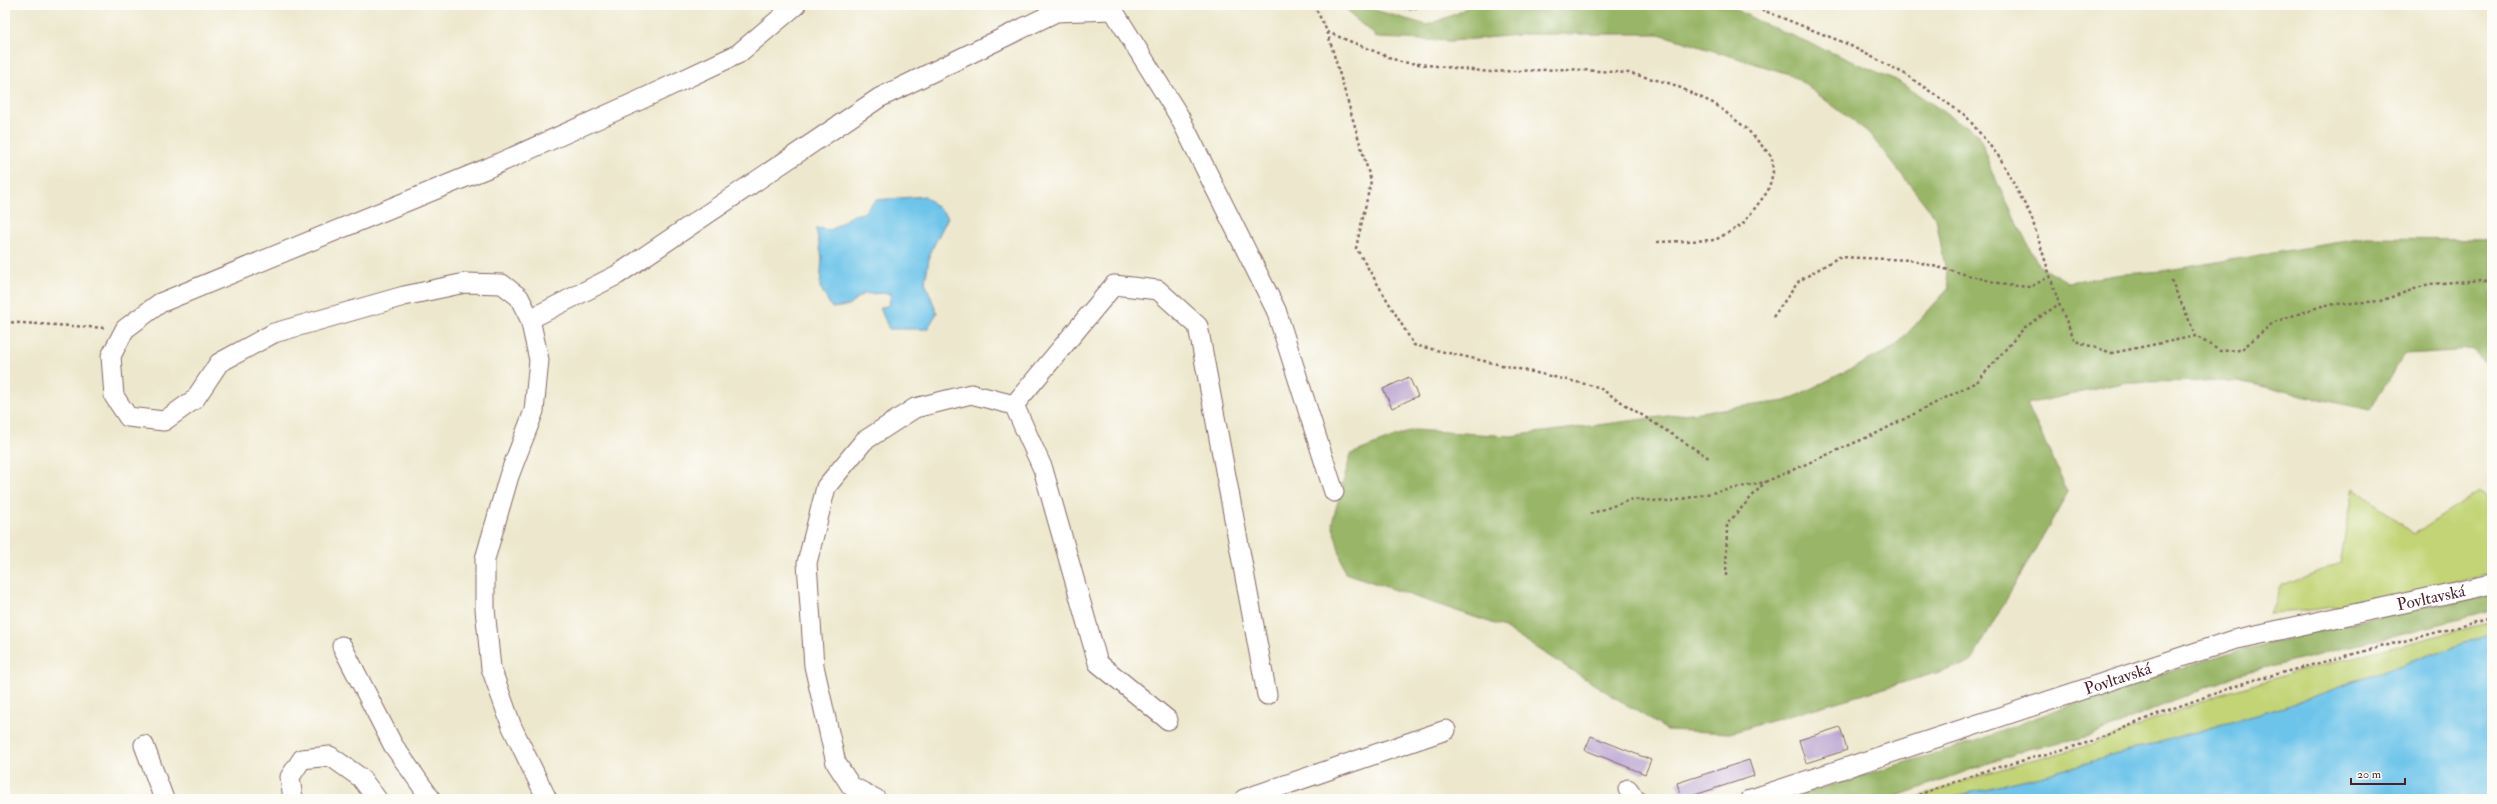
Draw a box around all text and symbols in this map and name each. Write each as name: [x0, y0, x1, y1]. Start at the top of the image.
street label: Povltavská: [2395, 580, 2468, 615]
street label: Povltavská: [2081, 657, 2155, 699]
scale bar: [2351, 760, 2405, 786]
text: 20 m: [2357, 767, 2382, 782]

